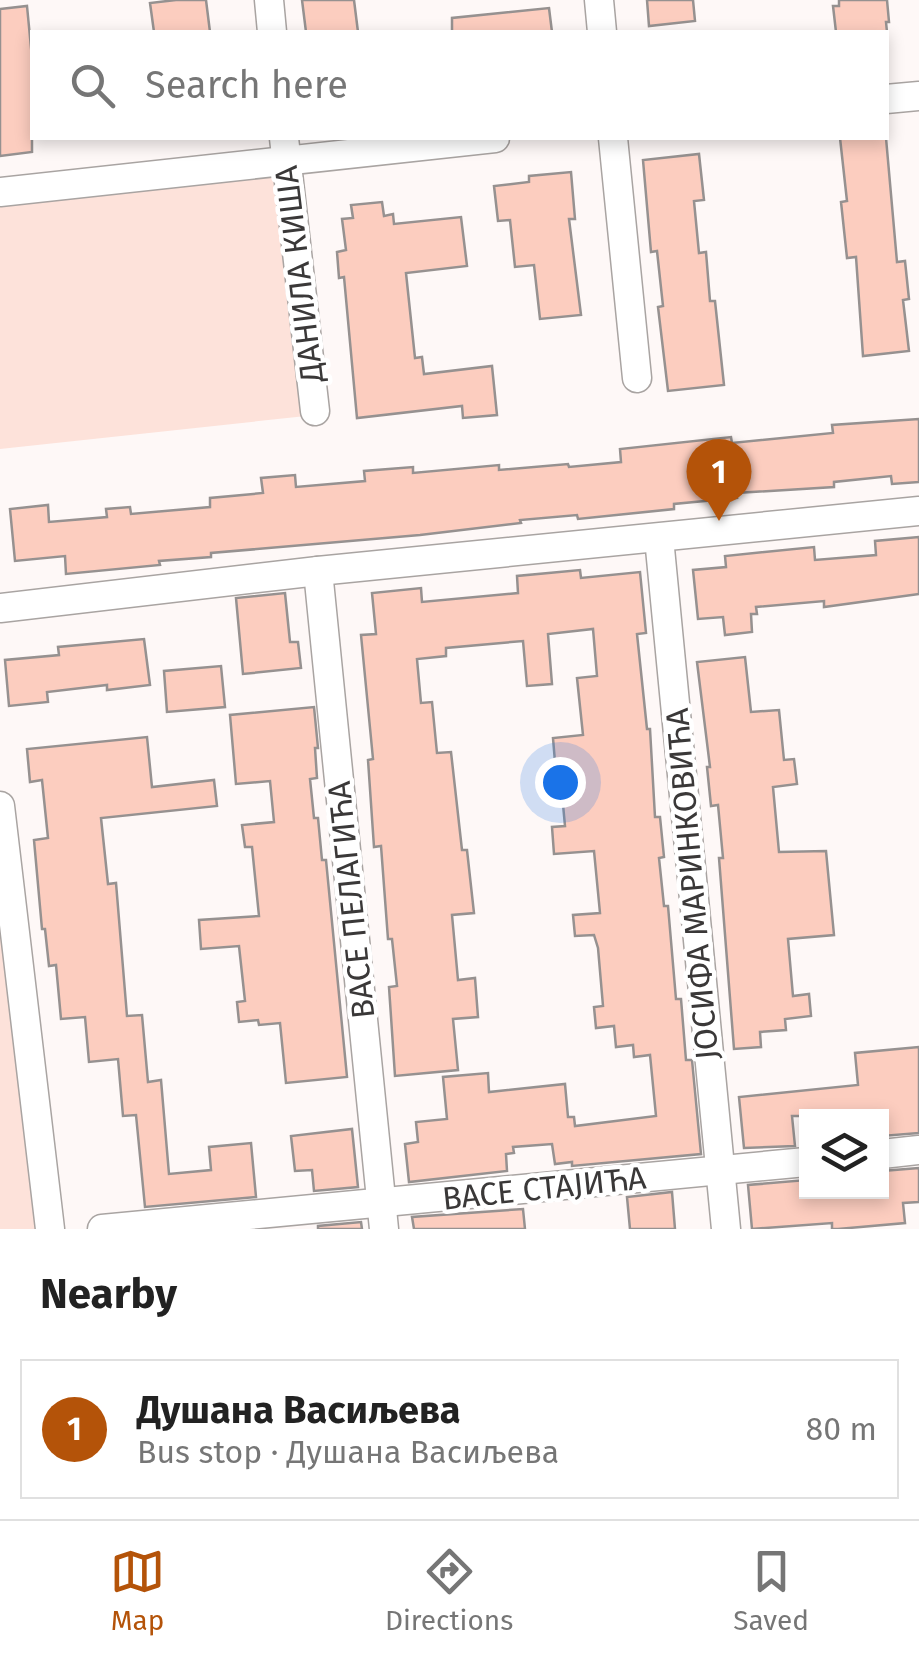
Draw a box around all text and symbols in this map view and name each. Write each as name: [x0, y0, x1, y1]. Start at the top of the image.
search box: [30, 30, 889, 140]
icon: search: [65, 58, 120, 113]
text: Search here: [145, 62, 348, 108]
street label: ДАНИЛА КИША: [267, 163, 331, 386]
pin: 1: [686, 438, 752, 521]
street label: ЈОСИФА МАРИНКОВИЋА: [658, 706, 726, 1061]
your location: [535, 757, 586, 808]
street label: ВАСЕ ПЕЛАГИЋА: [320, 779, 382, 1021]
map controls: [799, 1109, 889, 1199]
button: layers: [799, 1109, 889, 1199]
street label: ВАСЕ СТАЈИЋА: [440, 1158, 648, 1218]
text: Nearby: [40, 1269, 177, 1319]
text: Душана Васиљева: [137, 1387, 461, 1433]
text: 1: [67, 1410, 82, 1448]
text: 80 m: [806, 1410, 877, 1448]
text: Bus stop · Душана Васиљева: [137, 1433, 559, 1471]
tab: Map: [110, 1544, 165, 1637]
tab: Directions: [385, 1544, 513, 1637]
tab: Saved: [733, 1544, 809, 1637]

